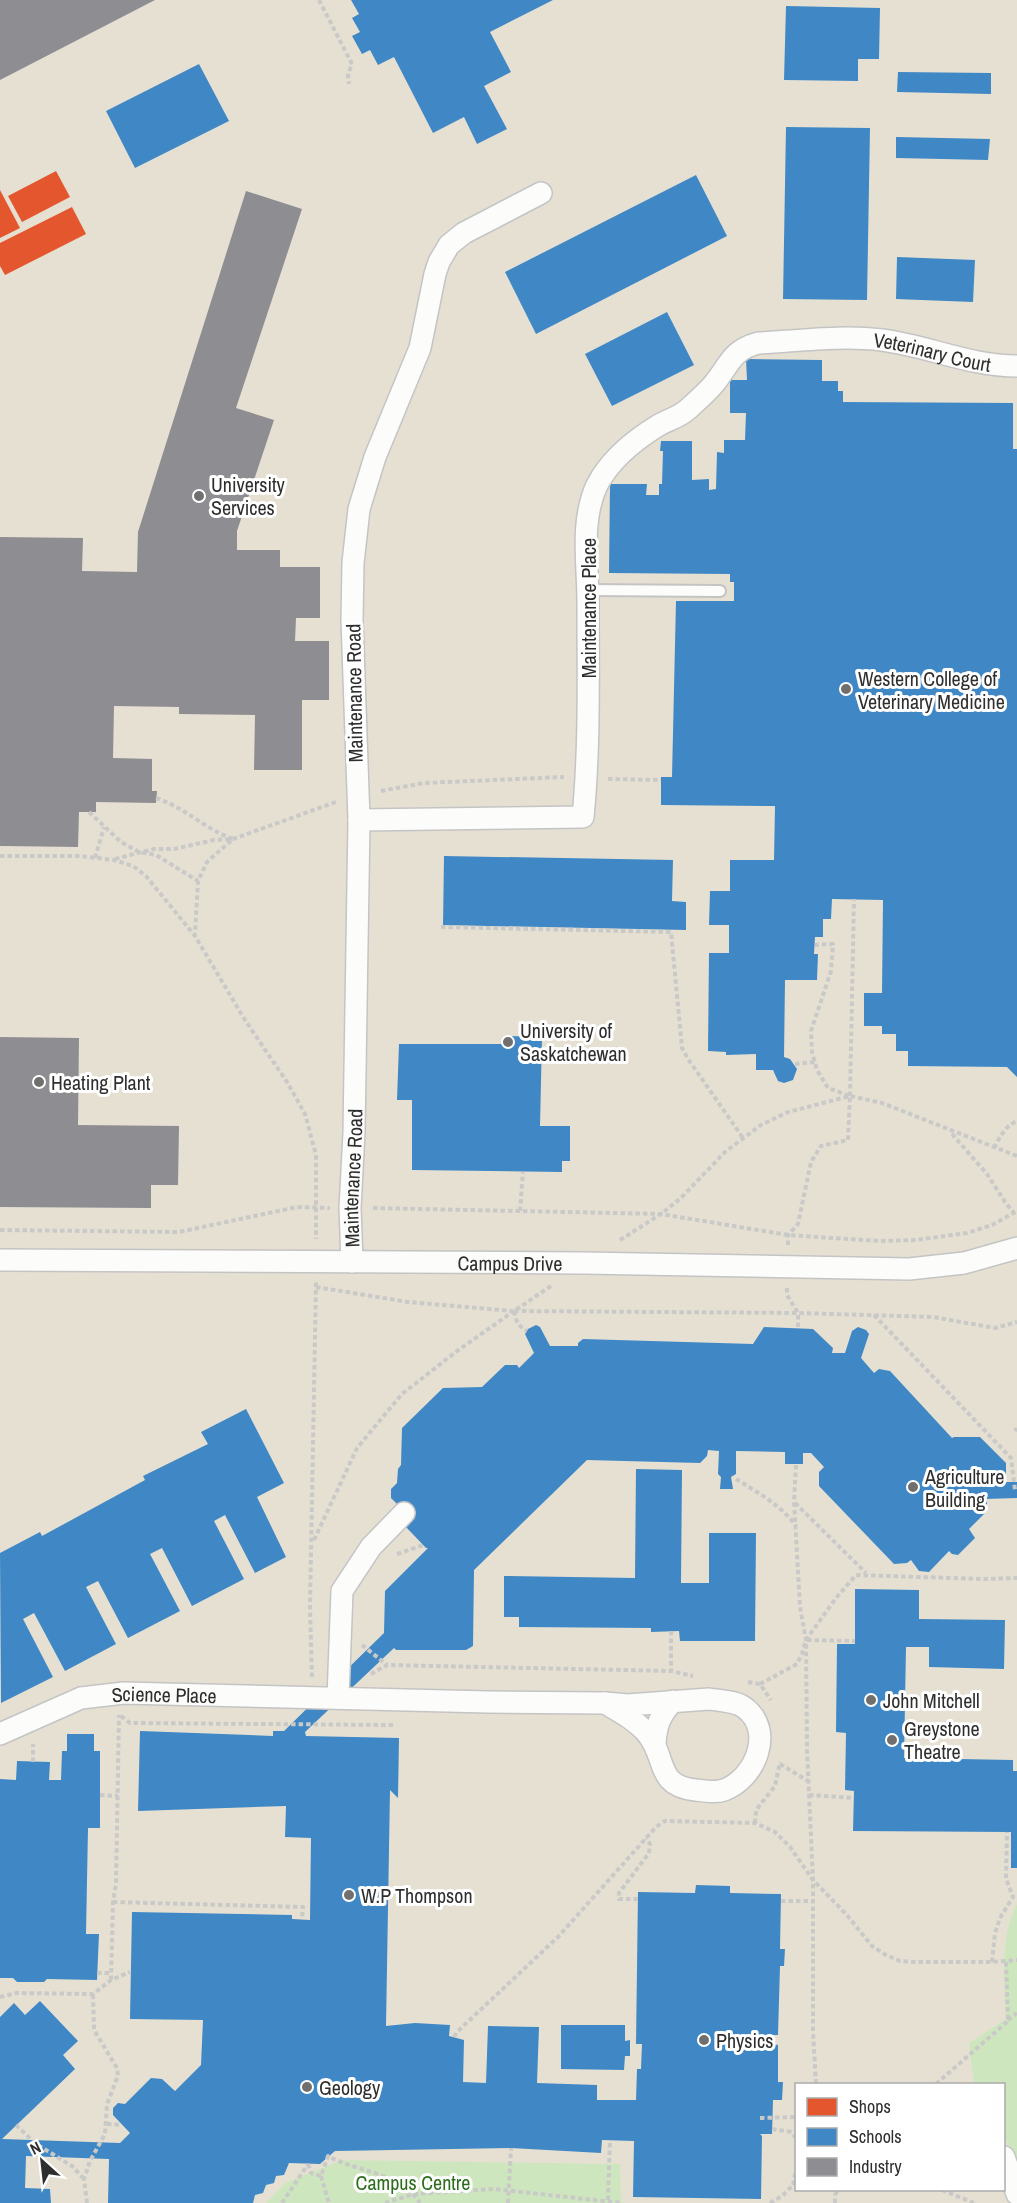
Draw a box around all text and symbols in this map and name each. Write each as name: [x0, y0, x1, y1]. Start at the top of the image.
street label: Veterinary Court: [872, 326, 993, 377]
place label: University Services: [211, 471, 286, 521]
marker: University Services: [192, 489, 206, 503]
street label: Maintenance Place: [575, 538, 602, 678]
street label: Maintenance Road: [339, 623, 369, 763]
place label: Western College of Veterinary Medicine: [858, 665, 1005, 715]
marker: Western College of Veterinary Medicine: [839, 682, 853, 696]
place label: University of Saskatchewan: [520, 1017, 627, 1067]
marker: University of Saskatchewan: [501, 1035, 515, 1049]
place label: Heating Plant: [51, 1069, 151, 1096]
marker: Heating Plant: [32, 1075, 46, 1089]
street label: Maintenance Road: [336, 1109, 368, 1248]
street label: Campus Drive: [457, 1249, 562, 1276]
place label: Agriculture Building: [924, 1463, 1004, 1513]
marker: Agriculture Building: [906, 1480, 920, 1494]
street label: Science Place: [110, 1679, 217, 1709]
place label: John Mitchell: [883, 1687, 980, 1714]
marker: John Mitchell: [864, 1693, 878, 1707]
place label: Greystone Theatre: [904, 1715, 980, 1765]
marker: Greystone Theatre: [885, 1733, 899, 1747]
place label: W.P Thompson: [361, 1882, 473, 1909]
marker: W.P Thompson: [342, 1888, 356, 1902]
place label: Physics: [716, 2027, 773, 2054]
marker: Physics: [697, 2033, 711, 2047]
place label: Geology: [319, 2074, 381, 2101]
marker: Geology: [300, 2080, 314, 2094]
legend: [795, 2083, 1005, 2191]
text: Shops: [849, 2094, 891, 2119]
text: Schools: [849, 2124, 902, 2149]
north arrow: [12, 2131, 72, 2191]
text: N: [26, 2136, 44, 2160]
text: Industry: [849, 2154, 902, 2179]
park label: Campus Centre: [356, 2169, 470, 2196]

